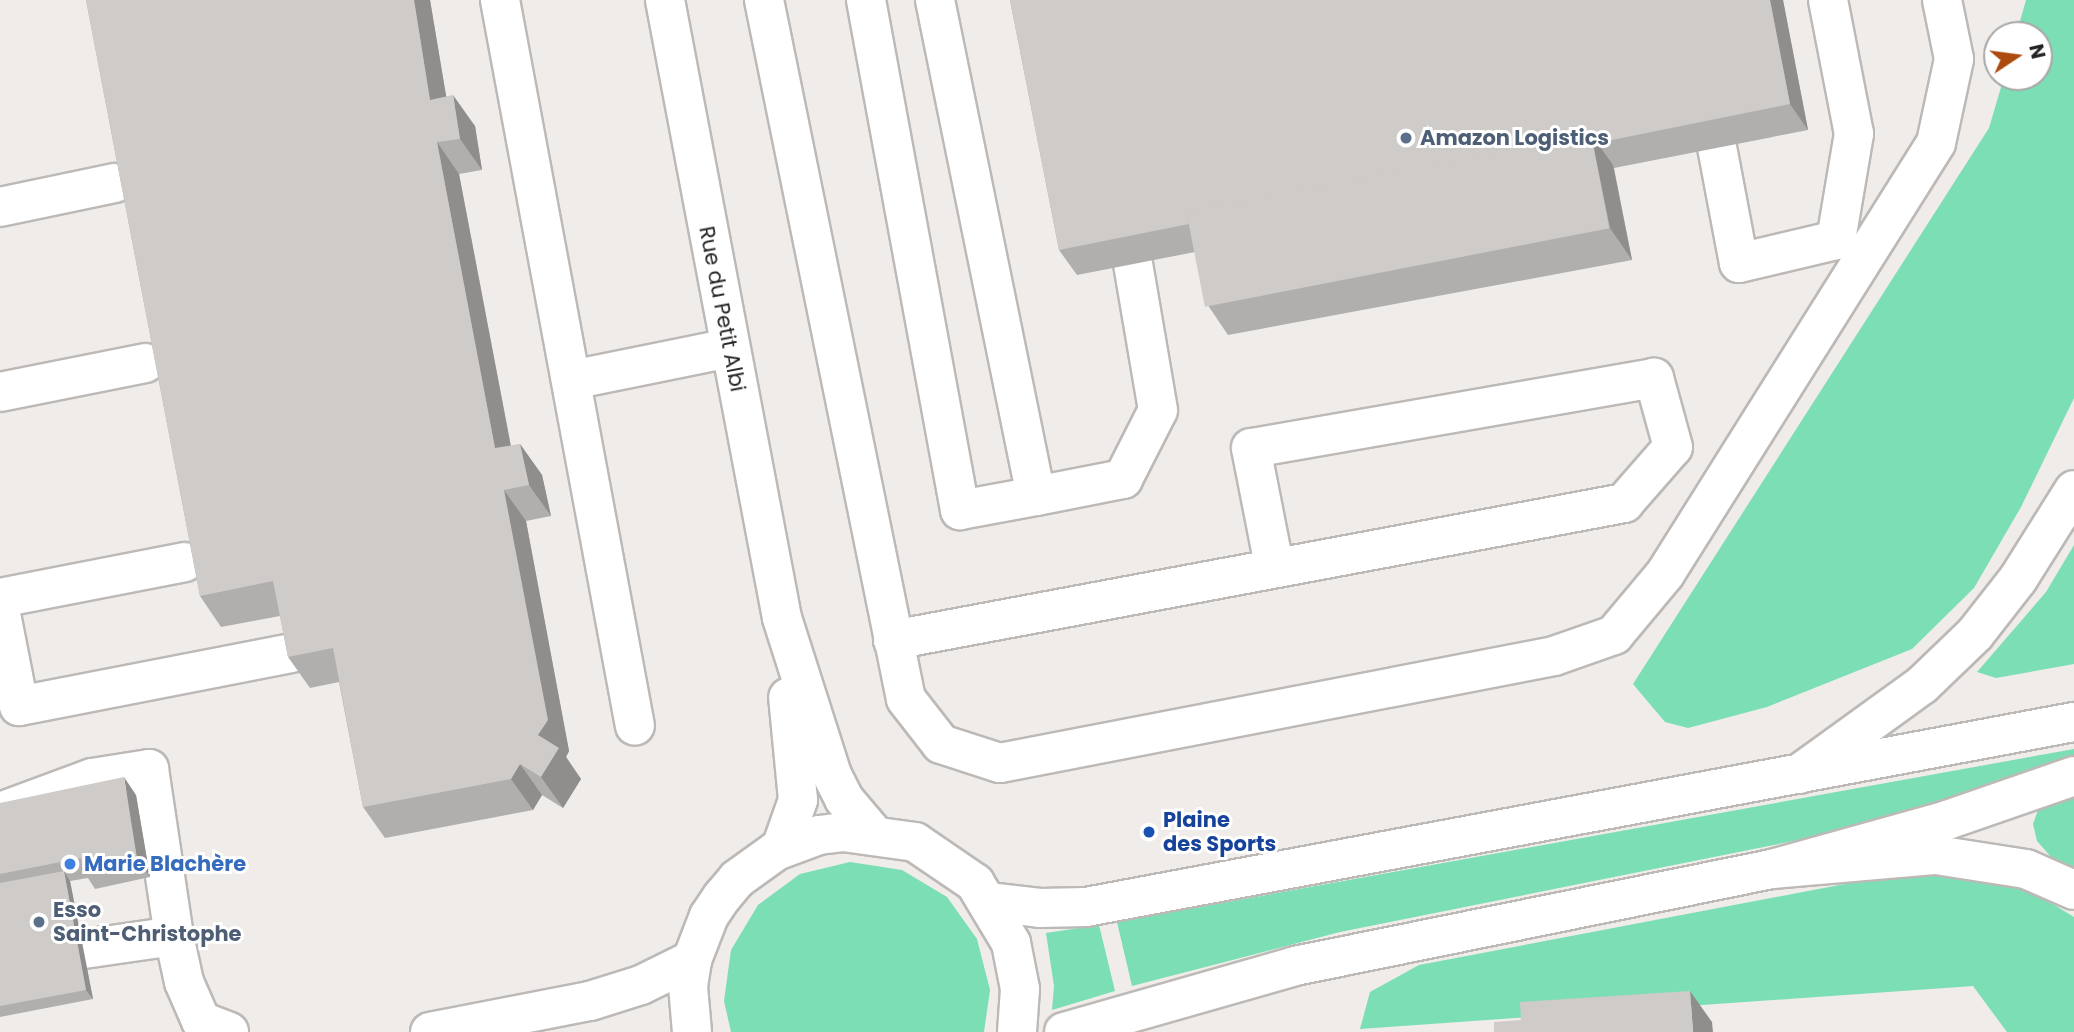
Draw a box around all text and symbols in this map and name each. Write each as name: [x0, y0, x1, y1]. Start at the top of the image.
north arrow: [1983, 21, 2053, 91]
text: N: [2022, 42, 2052, 62]
place label: Amazon Logistics: [1420, 125, 1609, 151]
marker: Amazon Logistics: [1398, 130, 1414, 146]
street label: Rue du Petit Albi: [694, 224, 750, 394]
place label: Plaine des Sports: [1163, 807, 1276, 857]
marker: Plaine des Sports: [1141, 824, 1157, 840]
place label: Marie Blachère: [84, 851, 246, 877]
marker: Marie Blachère: [62, 856, 78, 872]
place label: Esso Saint-Christophe: [53, 897, 242, 947]
marker: Esso Saint-Christophe: [31, 914, 47, 930]

